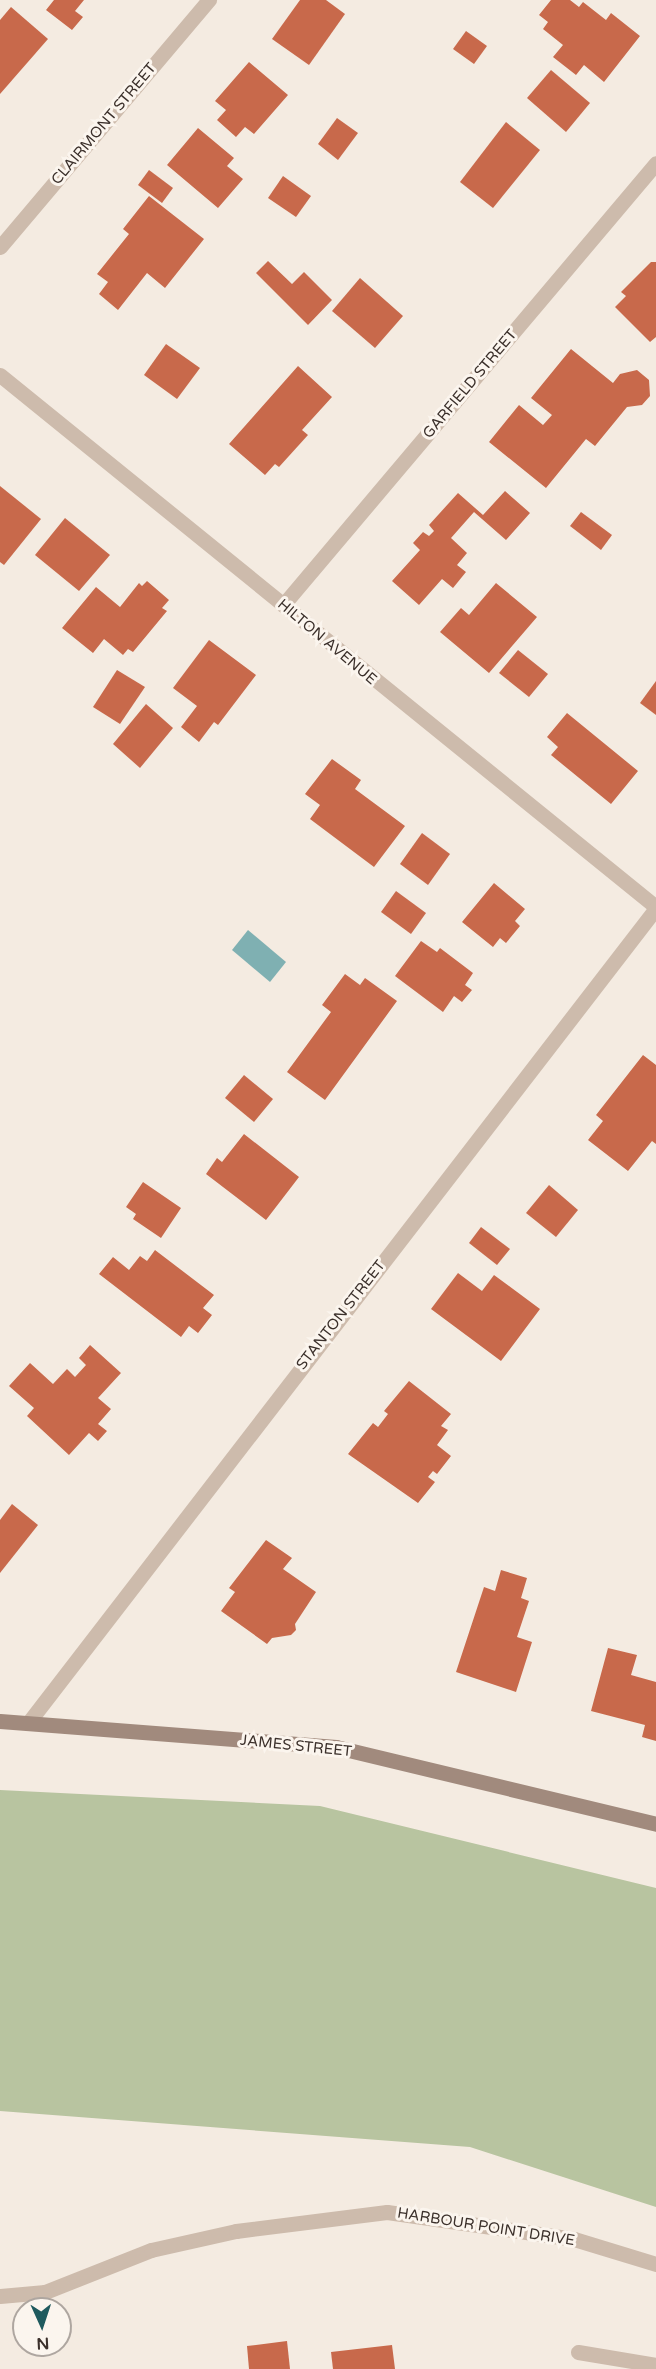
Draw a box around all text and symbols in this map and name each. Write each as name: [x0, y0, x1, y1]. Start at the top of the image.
street label: CLAIRMONT STREET: [48, 59, 160, 189]
street label: GARFIELD STREET: [419, 326, 521, 442]
street label: HILTON AVENUE: [274, 595, 380, 689]
street label: STANTON STREET: [293, 1257, 389, 1373]
street label: JAMES STREET: [239, 1731, 353, 1761]
street label: HARBOUR POINT DRIVE: [396, 2204, 576, 2250]
north arrow: [12, 2297, 72, 2357]
text: N: [36, 2333, 50, 2353]

